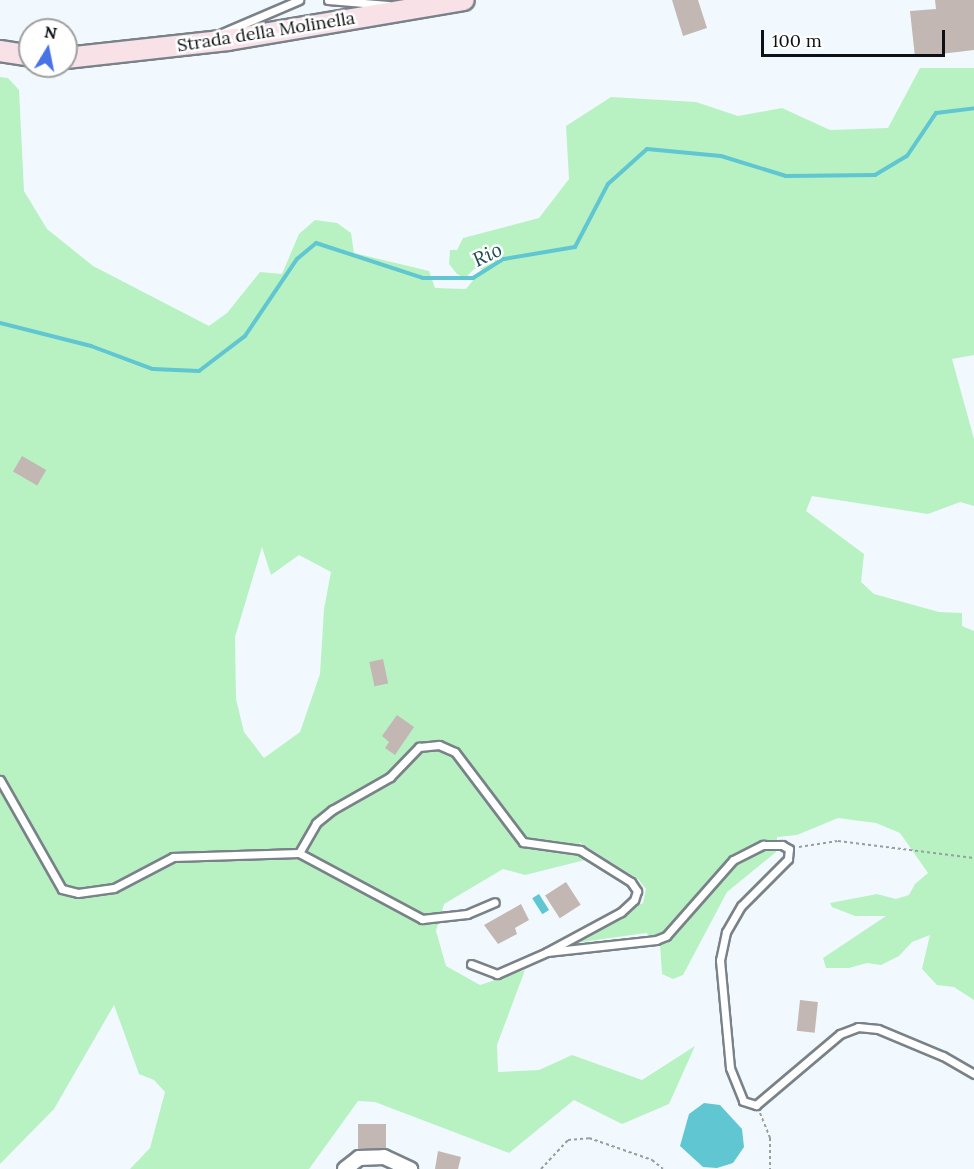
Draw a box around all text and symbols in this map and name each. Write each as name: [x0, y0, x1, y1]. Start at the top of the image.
street label: Strada della Molinella: [176, 7, 356, 57]
north arrow: [18, 18, 78, 78]
scale bar: [764, 18, 948, 56]
text: N: [43, 21, 59, 43]
text: 100 m: [772, 29, 822, 52]
water label: Rio: [469, 237, 505, 271]

